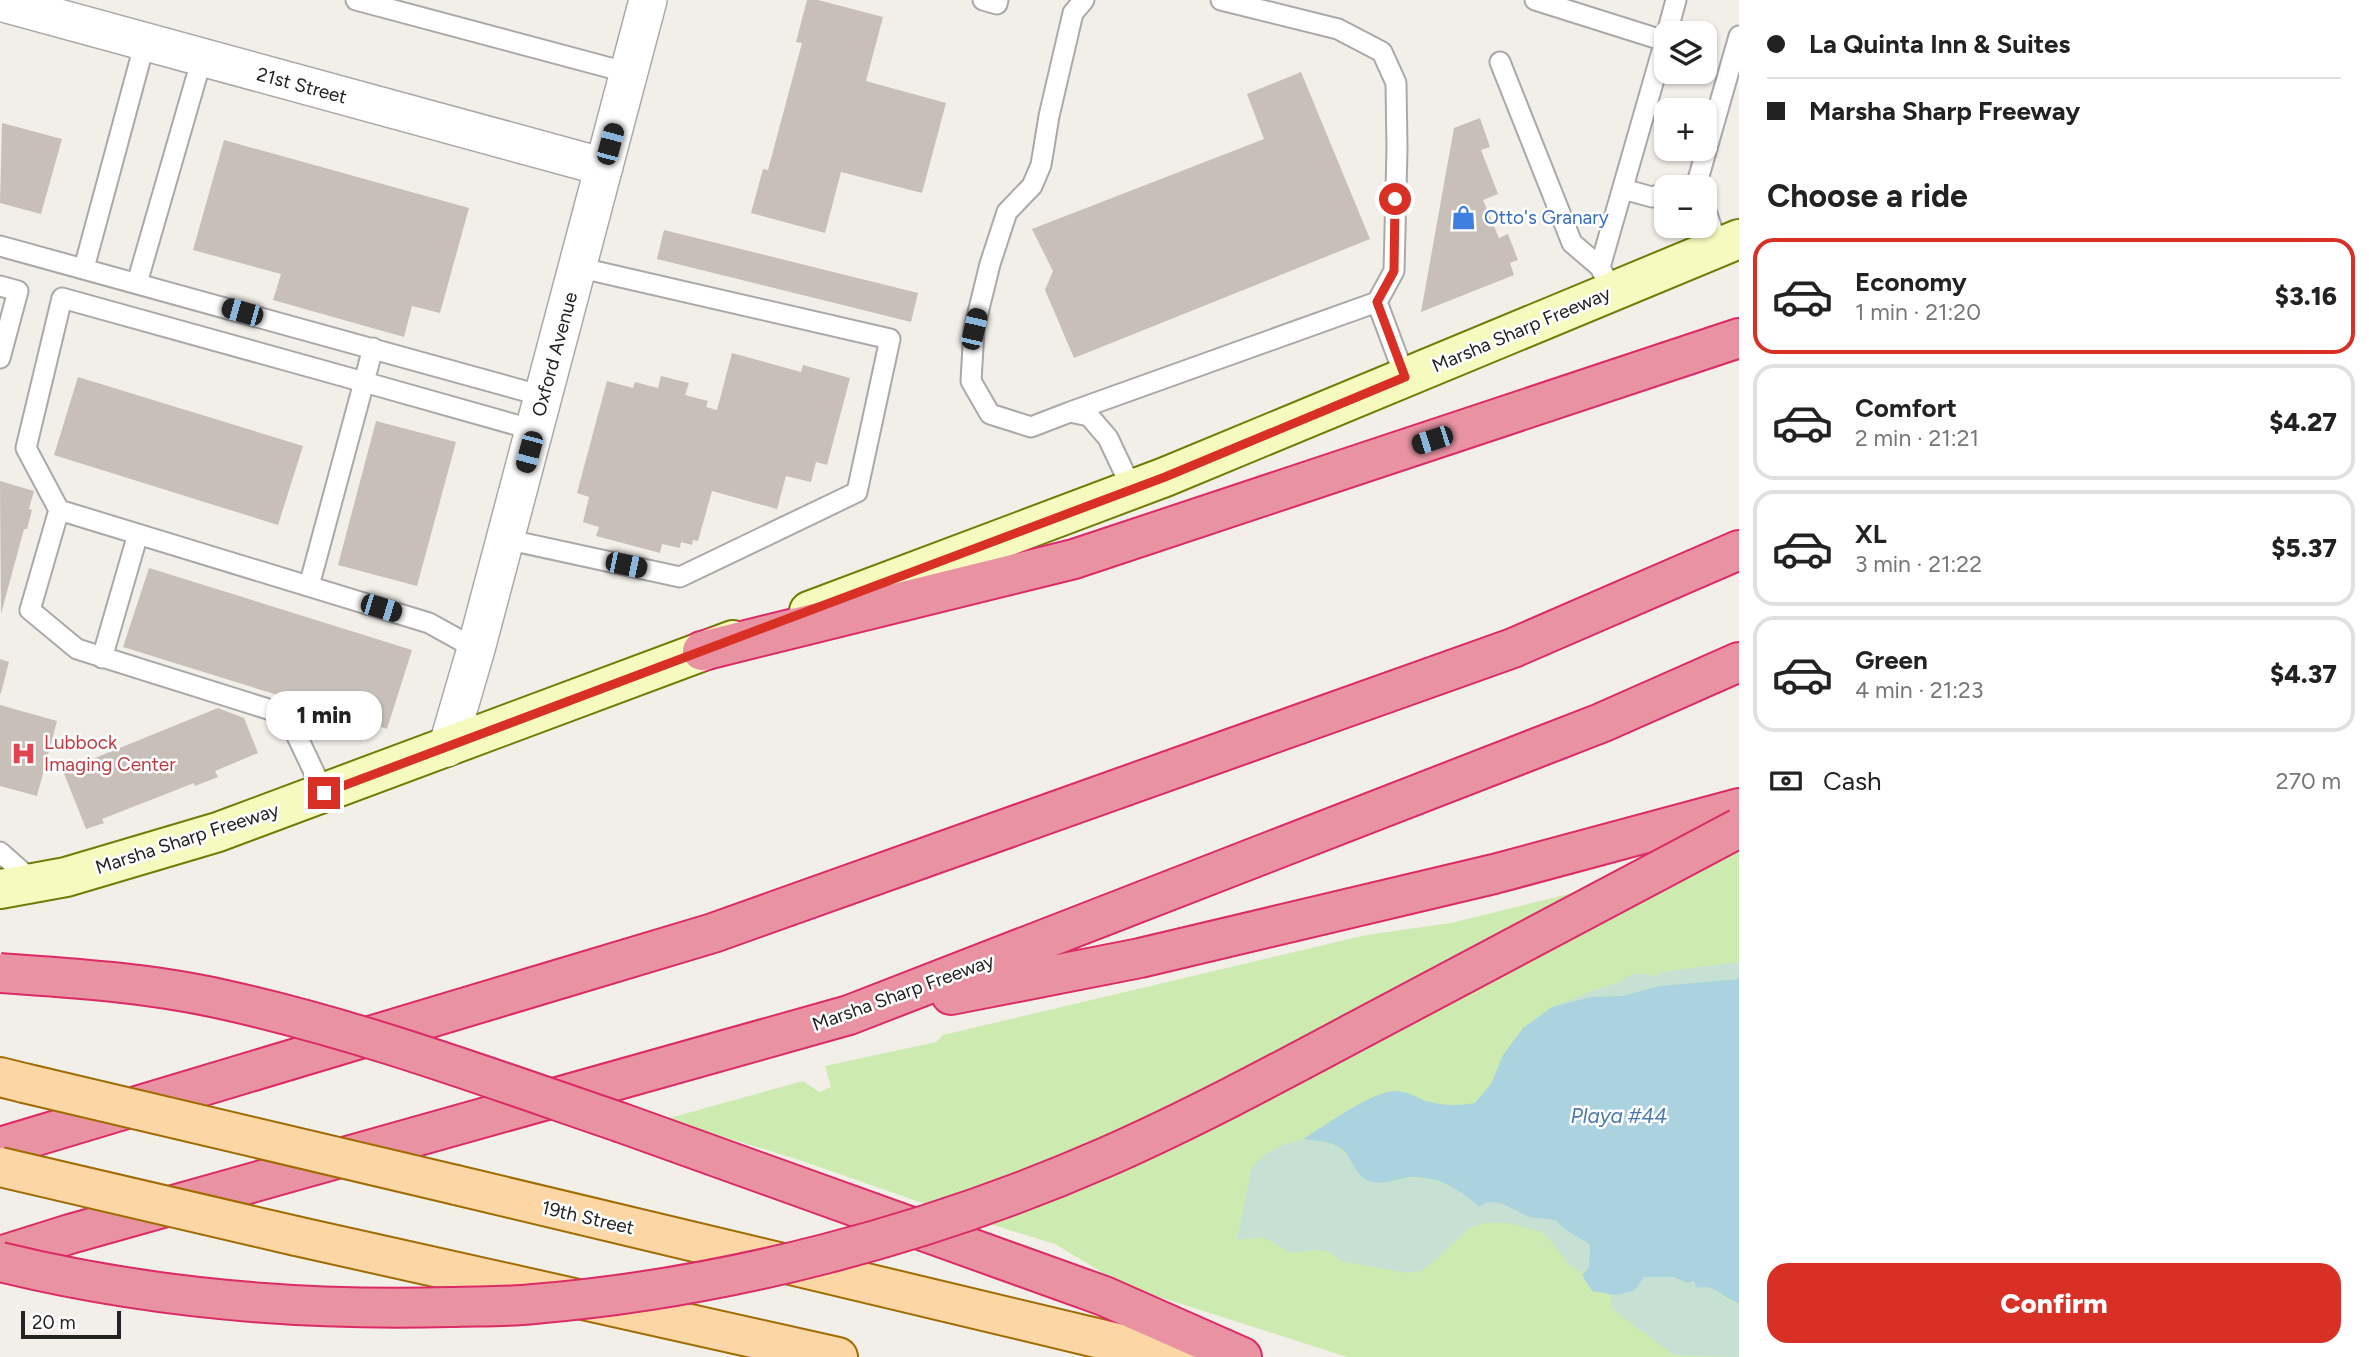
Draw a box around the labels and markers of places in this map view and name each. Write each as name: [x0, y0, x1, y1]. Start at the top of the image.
shop icon: Otto's Granary: [1450, 203, 1478, 231]
place label: Otto's Granary: [1484, 206, 1609, 229]
place label: Lubbock Imaging Center: [44, 731, 176, 776]
hospital icon: Lubbock Imaging Center: [10, 739, 38, 767]

